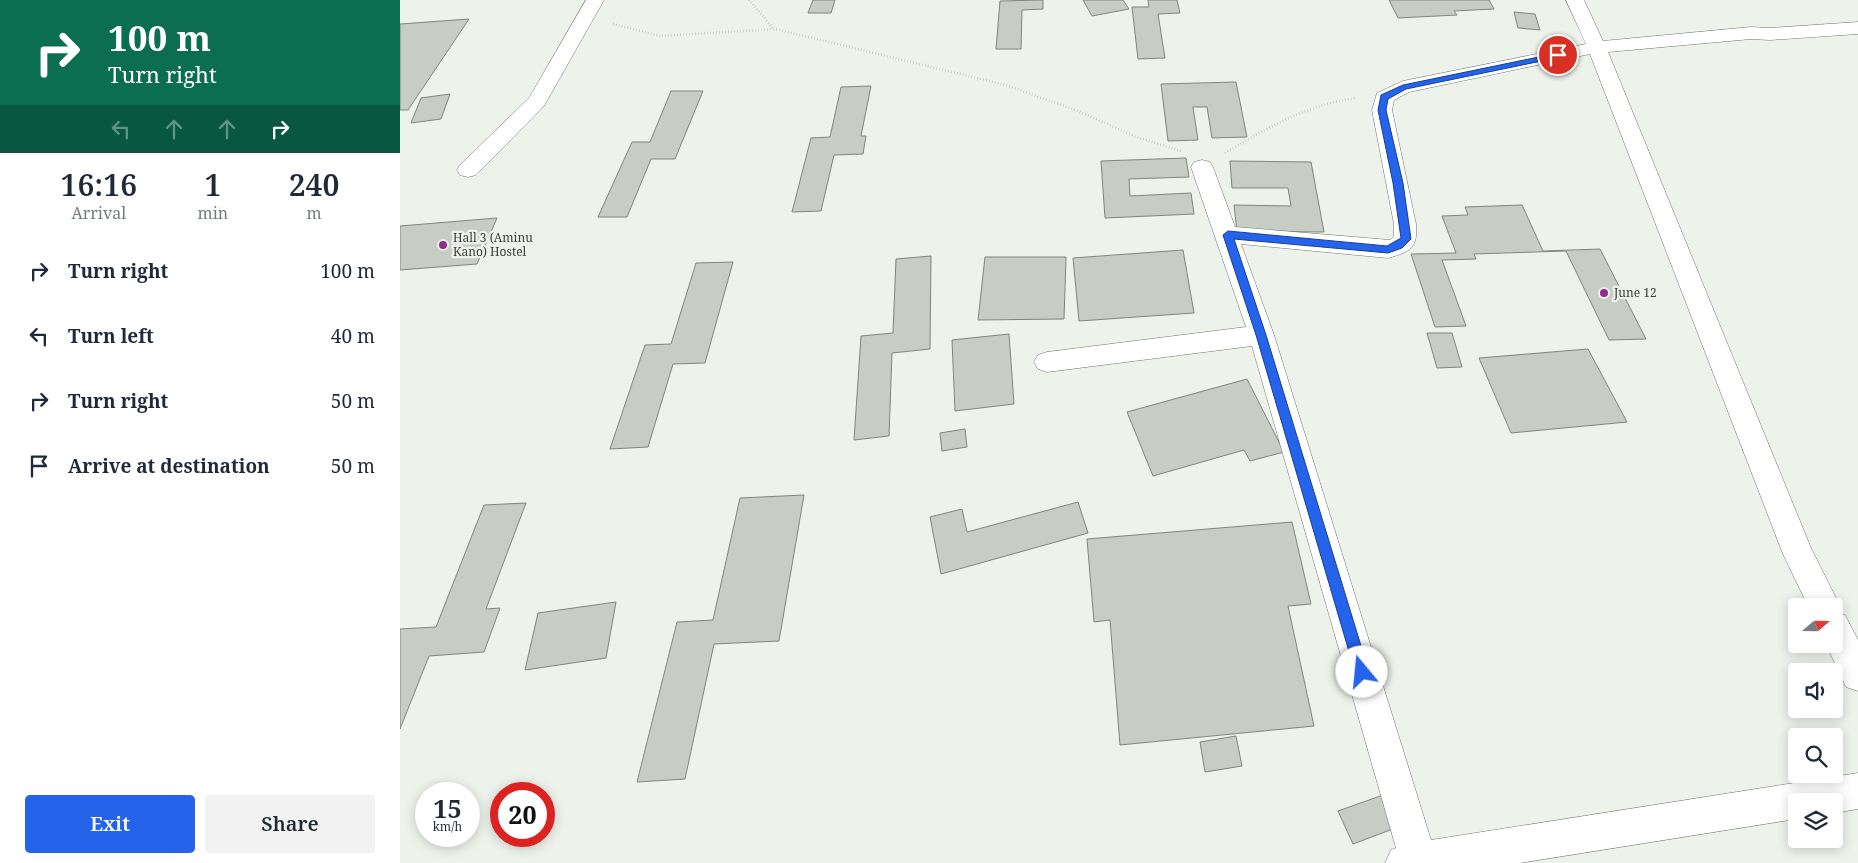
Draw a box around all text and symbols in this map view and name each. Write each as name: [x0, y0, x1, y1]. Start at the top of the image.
text: 100 m: [108, 14, 211, 61]
icon: right: [25, 20, 90, 85]
pin: [1537, 34, 1579, 76]
icon: arrive: [1544, 41, 1572, 69]
text: Turn right: [108, 59, 217, 89]
icon: left: [107, 115, 135, 143]
icon: ahead: [160, 115, 188, 143]
icon: ahead: [213, 115, 241, 143]
icon: right: [266, 115, 294, 143]
text: 16:16: [61, 164, 137, 205]
text: 1: [204, 164, 221, 205]
text: 240: [289, 164, 339, 205]
text: Arrival: [71, 202, 126, 224]
text: min: [198, 202, 228, 224]
text: m: [307, 202, 322, 224]
place label: Hall 3 (Aminu Kano) Hostel: [453, 229, 533, 260]
marker: Hall 3 (Aminu Kano) Hostel: [437, 239, 449, 251]
icon: right: [25, 257, 53, 285]
text: Turn right: [68, 258, 168, 284]
text: 100 m: [320, 258, 375, 284]
place label: June 12: [1613, 284, 1657, 301]
marker: June 12: [1598, 287, 1610, 299]
icon: left: [25, 322, 53, 350]
text: Turn left: [68, 323, 154, 349]
text: 40 m: [331, 323, 375, 349]
icon: right: [25, 387, 53, 415]
text: Turn right: [68, 388, 168, 414]
text: 50 m: [331, 388, 375, 414]
icon: arrive: [25, 452, 53, 480]
text: Arrive at destination: [68, 453, 270, 479]
text: 50 m: [331, 453, 375, 479]
north arrow: [1788, 598, 1842, 652]
map controls: [1788, 598, 1843, 848]
position arrow: [1335, 645, 1387, 697]
button: sound: [1788, 663, 1843, 718]
button: search: [1788, 728, 1843, 783]
speed limit sign: 20: [490, 782, 555, 847]
text: 15: [433, 791, 462, 825]
button: layers: [1788, 793, 1843, 848]
button: Exit: [25, 795, 195, 853]
button: Share: [205, 795, 375, 853]
text: km/h: [433, 818, 462, 835]

